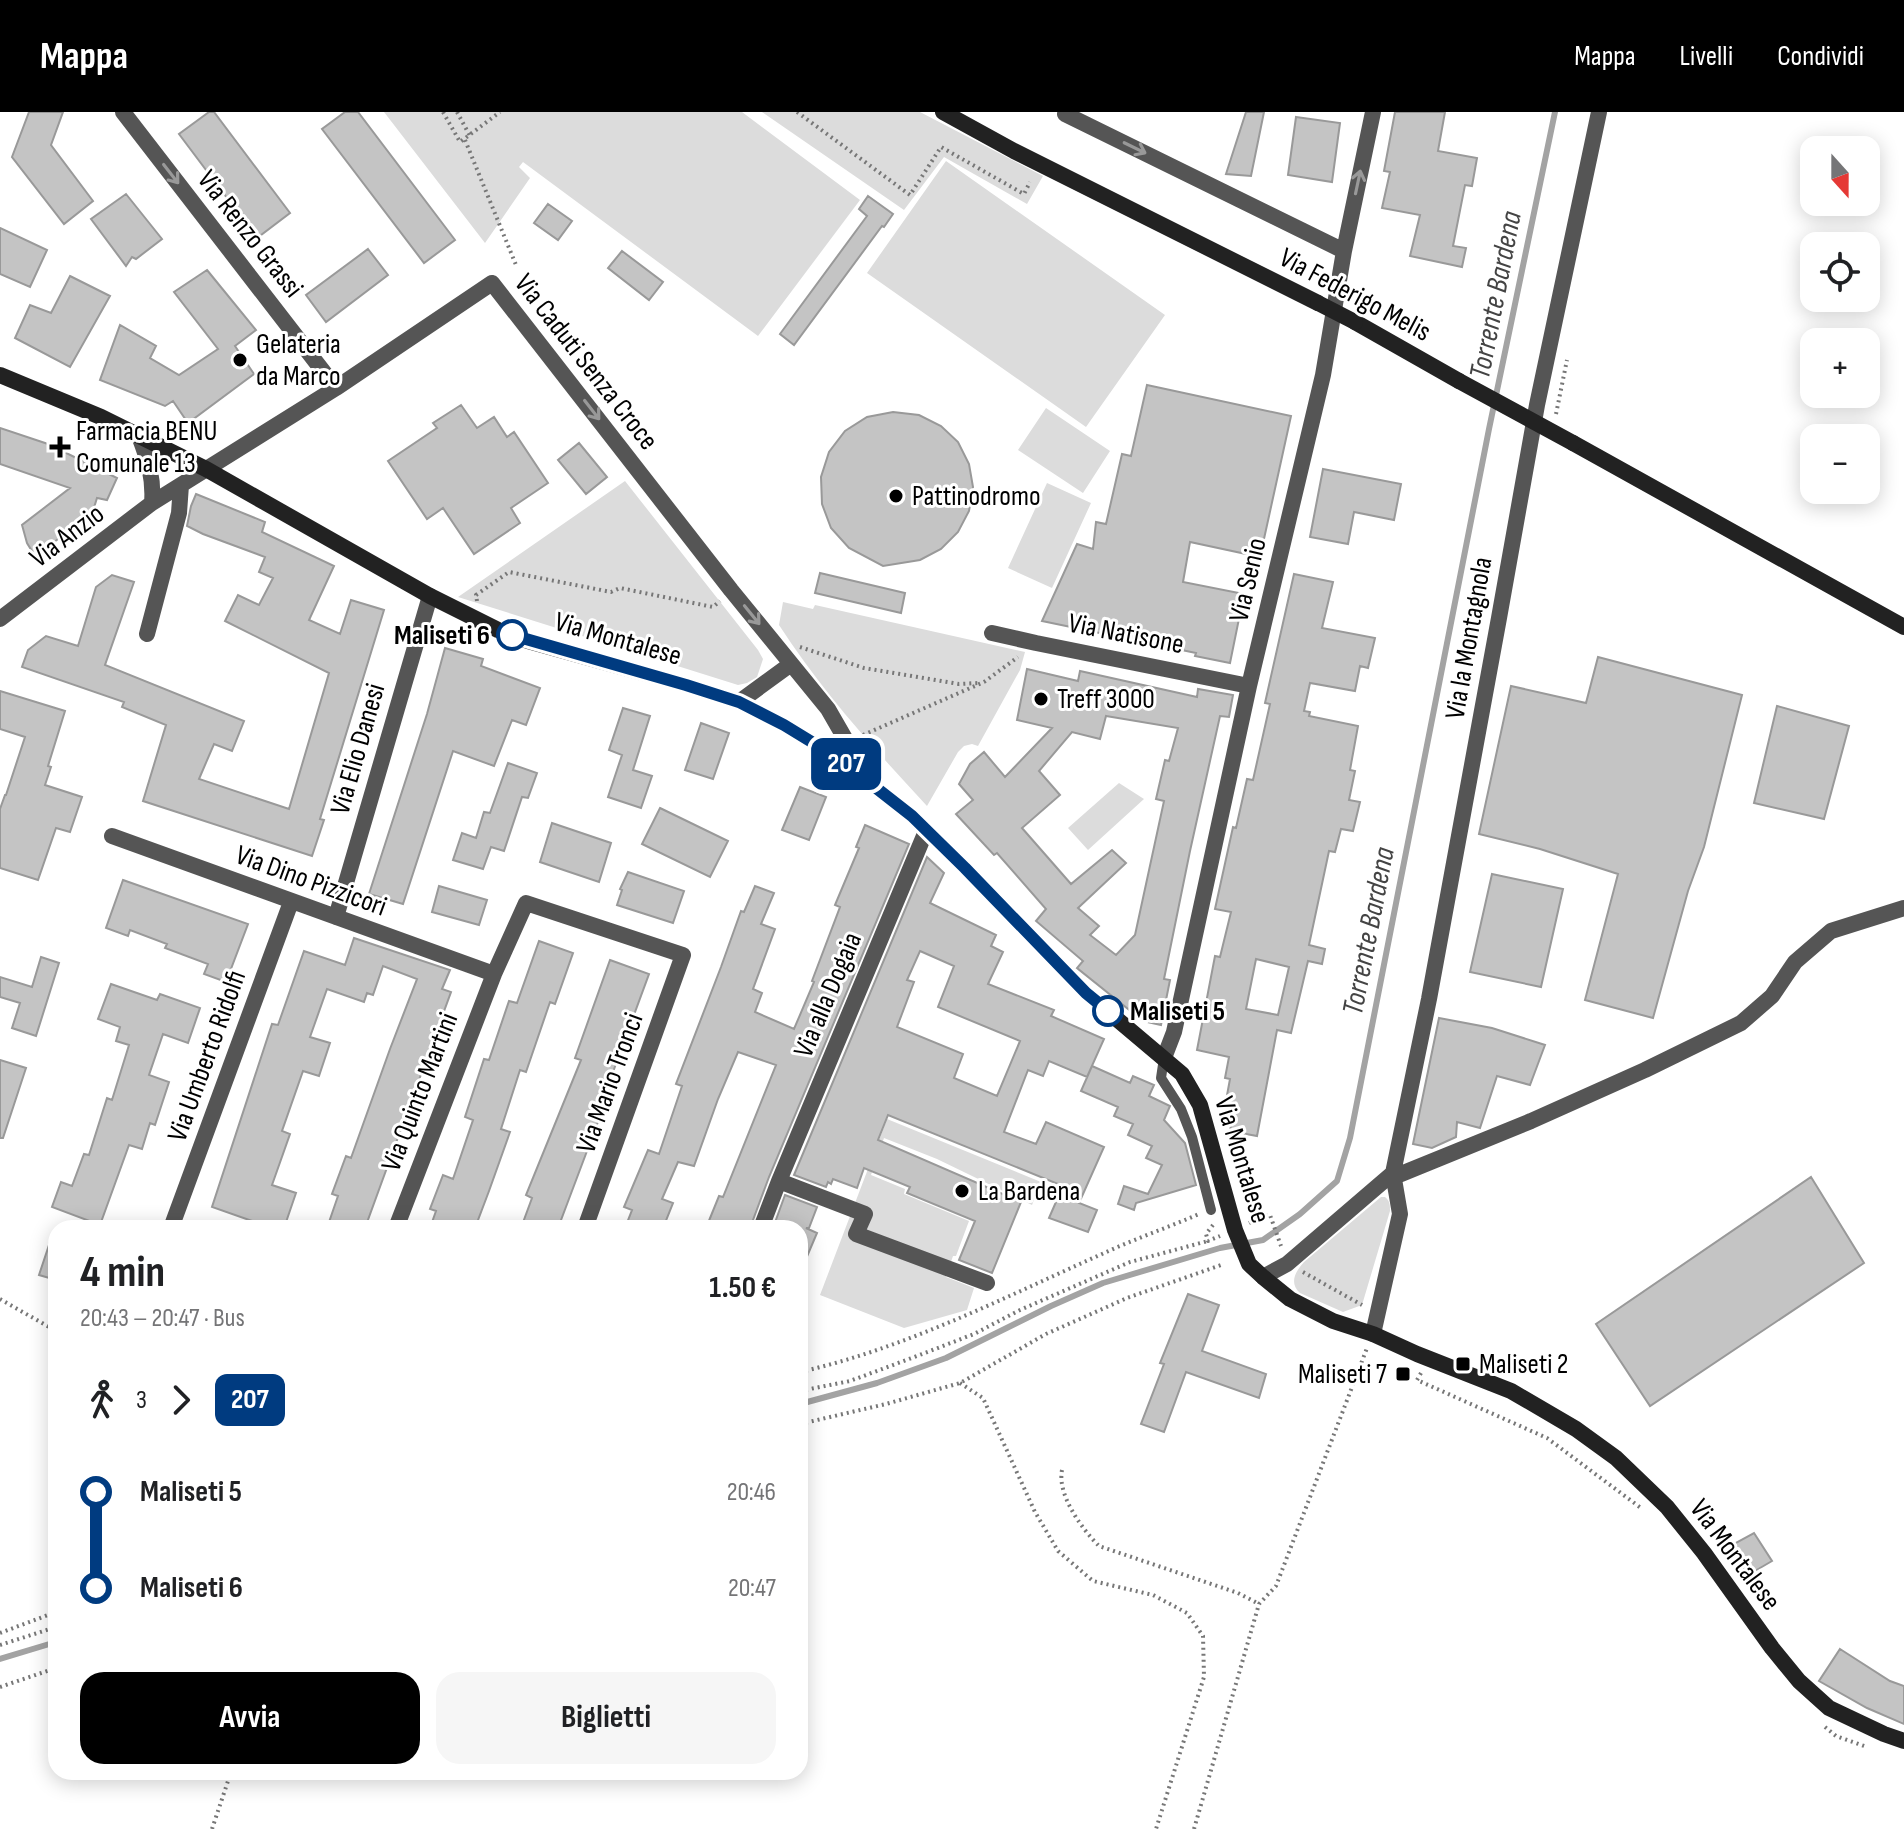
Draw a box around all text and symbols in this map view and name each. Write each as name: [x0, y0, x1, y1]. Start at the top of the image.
text: Mappa: [40, 34, 128, 79]
text: Mappa: [1574, 40, 1636, 73]
text: Livelli: [1680, 40, 1733, 73]
text: Condividi: [1777, 40, 1864, 73]
north arrow: [1800, 136, 1880, 216]
map controls: [1800, 136, 1880, 504]
one-way arrow: [1123, 141, 1147, 157]
one-way arrow: [162, 163, 179, 184]
street label: Via Renzo Grassi: [190, 164, 310, 304]
one-way arrow: [1352, 169, 1367, 195]
water label: Torrente Bardena: [1462, 208, 1530, 382]
button: locate: [1800, 232, 1880, 312]
street label: Via Federigo Melis: [1274, 241, 1436, 349]
street label: Via Caduti Senza Croce: [507, 268, 665, 456]
place label: Gelateria da Marco: [256, 328, 341, 393]
button: +: [1800, 328, 1880, 408]
marker: Gelateria da Marco: [231, 351, 249, 369]
one-way arrow: [583, 399, 600, 420]
place label: Farmacia BENU Comunale 13: [76, 415, 217, 480]
button: −: [1800, 424, 1880, 504]
marker: Farmacia BENU Comunale 13: [51, 438, 69, 456]
place label: Pattinodromo: [912, 480, 1041, 513]
marker: Pattinodromo: [887, 487, 905, 505]
street label: Via Anzio: [23, 497, 111, 575]
street label: Via Senio: [1222, 535, 1274, 625]
street label: Via la Montagnola: [1439, 554, 1499, 722]
one-way arrow: [743, 604, 761, 625]
street label: Via Montalese: [551, 605, 685, 673]
street label: Via Natisone: [1066, 607, 1186, 661]
place label: Maliseti 6: [394, 619, 490, 652]
marker: Maliseti 6: [497, 620, 527, 650]
street label: Via Elio Danesi: [324, 680, 392, 818]
place label: Treff 3000: [1057, 683, 1155, 716]
marker: Treff 3000: [1032, 690, 1050, 708]
line badge: 207: [800, 738, 892, 790]
text: 207: [827, 747, 865, 780]
street label: Via Dino Pizzicori: [231, 838, 391, 924]
water label: Torrente Bardena: [1335, 844, 1403, 1018]
street label: Via alla Dogaia: [787, 928, 869, 1062]
street label: Via Umberto Ridolfi: [161, 966, 253, 1146]
place label: Maliseti 5: [1130, 995, 1225, 1028]
marker: Maliseti 5: [1093, 996, 1123, 1026]
street label: Via Quinto Martini: [375, 1008, 465, 1176]
street label: Via Mario Tronci: [569, 1008, 651, 1158]
street label: Via Montalese: [1207, 1093, 1277, 1227]
place label: La Bardena: [978, 1175, 1080, 1208]
marker: La Bardena: [953, 1182, 971, 1200]
text: 4 min: [80, 1246, 165, 1299]
text: 1.50 €: [709, 1270, 776, 1306]
text: 20:43 – 20:47 · Bus: [80, 1303, 245, 1334]
place label: Maliseti 2: [1479, 1348, 1568, 1381]
marker: Maliseti 2: [1454, 1355, 1472, 1373]
place label: Maliseti 7: [1298, 1358, 1387, 1391]
marker: Maliseti 7: [1394, 1365, 1412, 1383]
icon: walk: [80, 1378, 124, 1422]
icon: forward: [159, 1378, 203, 1422]
text: 207: [231, 1383, 269, 1416]
text: 3: [136, 1385, 147, 1416]
text: Maliseti 5: [140, 1474, 242, 1510]
text: 20:46: [727, 1477, 776, 1508]
street label: Via Montalese: [1683, 1493, 1787, 1617]
text: Maliseti 6: [140, 1570, 243, 1606]
text: 20:47: [728, 1573, 776, 1604]
button: Avvia: [80, 1672, 420, 1764]
button: Biglietti: [436, 1672, 776, 1764]

